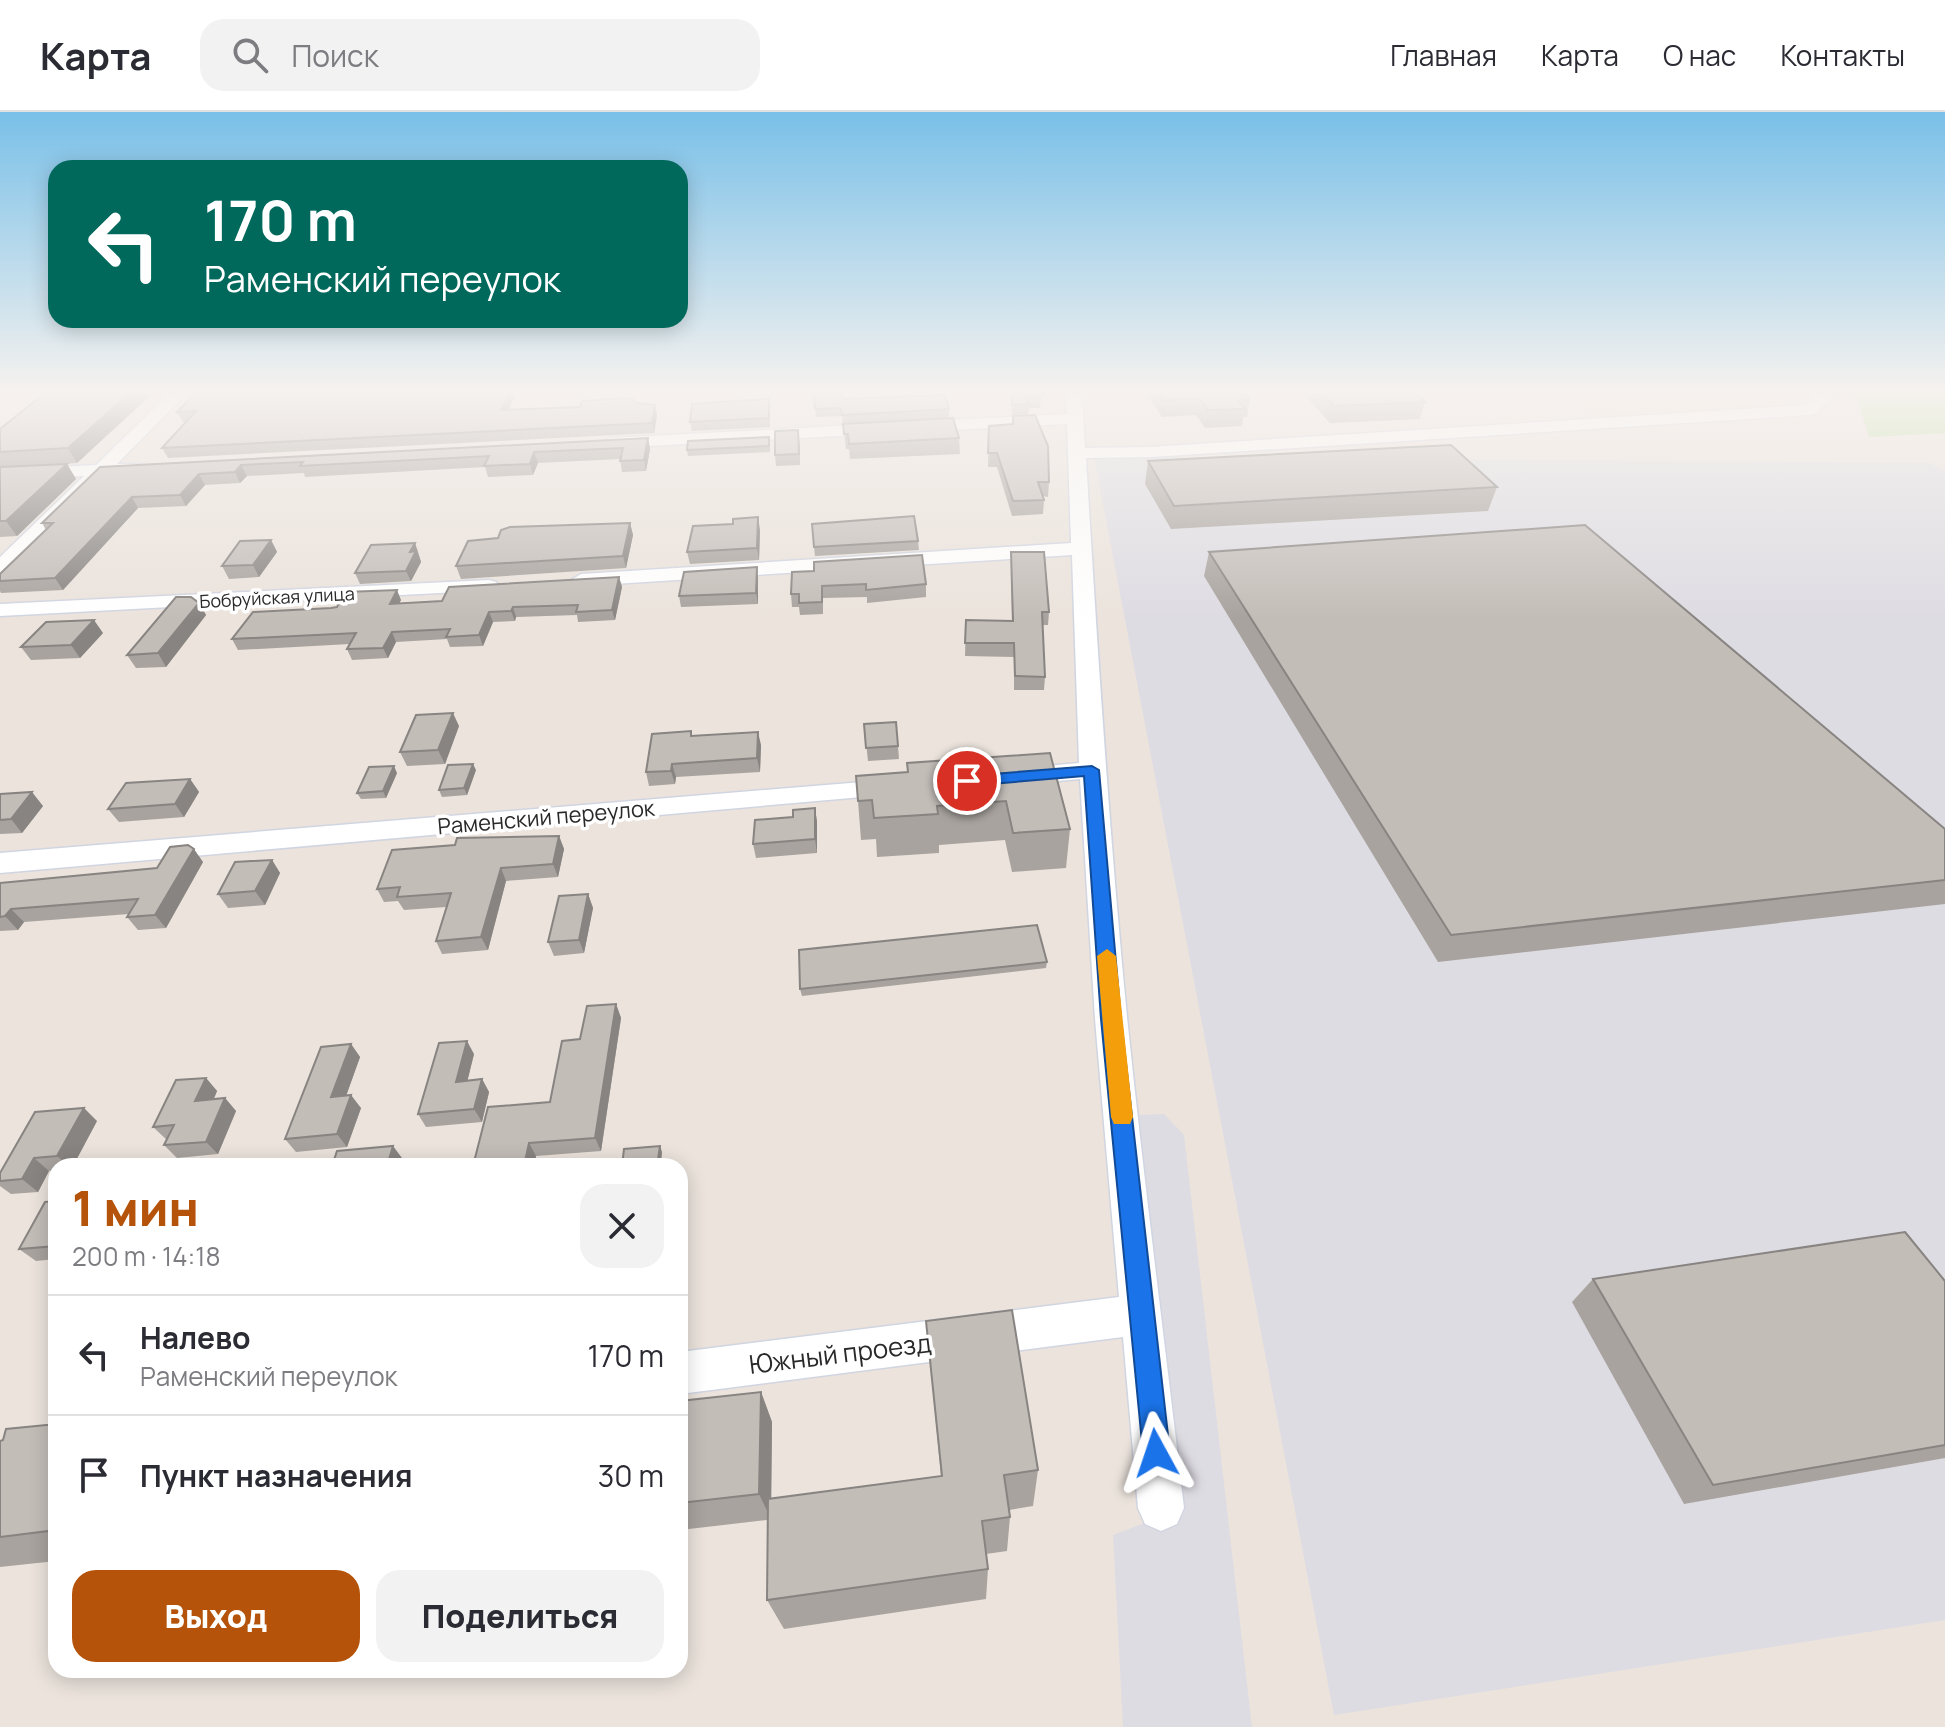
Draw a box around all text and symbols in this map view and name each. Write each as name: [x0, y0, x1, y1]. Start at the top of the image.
search box: [200, 19, 760, 91]
text: Карта: [40, 29, 152, 81]
icon: search: [228, 33, 272, 77]
text: Поиск: [292, 35, 379, 76]
text: Главная: [1390, 36, 1497, 74]
text: Карта: [1541, 36, 1619, 74]
text: О нас: [1663, 36, 1736, 74]
text: Контакты: [1780, 36, 1905, 74]
text: 170 m: [204, 181, 357, 258]
icon: left: [72, 192, 176, 296]
text: Раменский переулок: [204, 254, 561, 303]
street label: Бобруйская улица: [199, 581, 355, 613]
pin: [933, 747, 1001, 815]
icon: arrive: [945, 759, 989, 803]
street label: Раменский переулок: [436, 792, 657, 841]
text: 1 мин: [72, 1175, 199, 1240]
button: close: [580, 1184, 664, 1268]
text: 200 m · 14:18: [72, 1238, 221, 1274]
text: Налево: [140, 1317, 250, 1358]
street label: Южный проезд: [747, 1324, 933, 1382]
icon: left: [72, 1333, 116, 1377]
text: 170 m: [587, 1335, 664, 1376]
text: Раменский переулок: [140, 1358, 398, 1394]
position arrow: [1114, 1411, 1198, 1495]
icon: arrive: [72, 1453, 116, 1497]
text: Пункт назначения: [140, 1455, 413, 1496]
text: 30 m: [598, 1455, 664, 1496]
button: Выход: [72, 1570, 360, 1662]
button: Поделиться: [376, 1570, 664, 1662]

